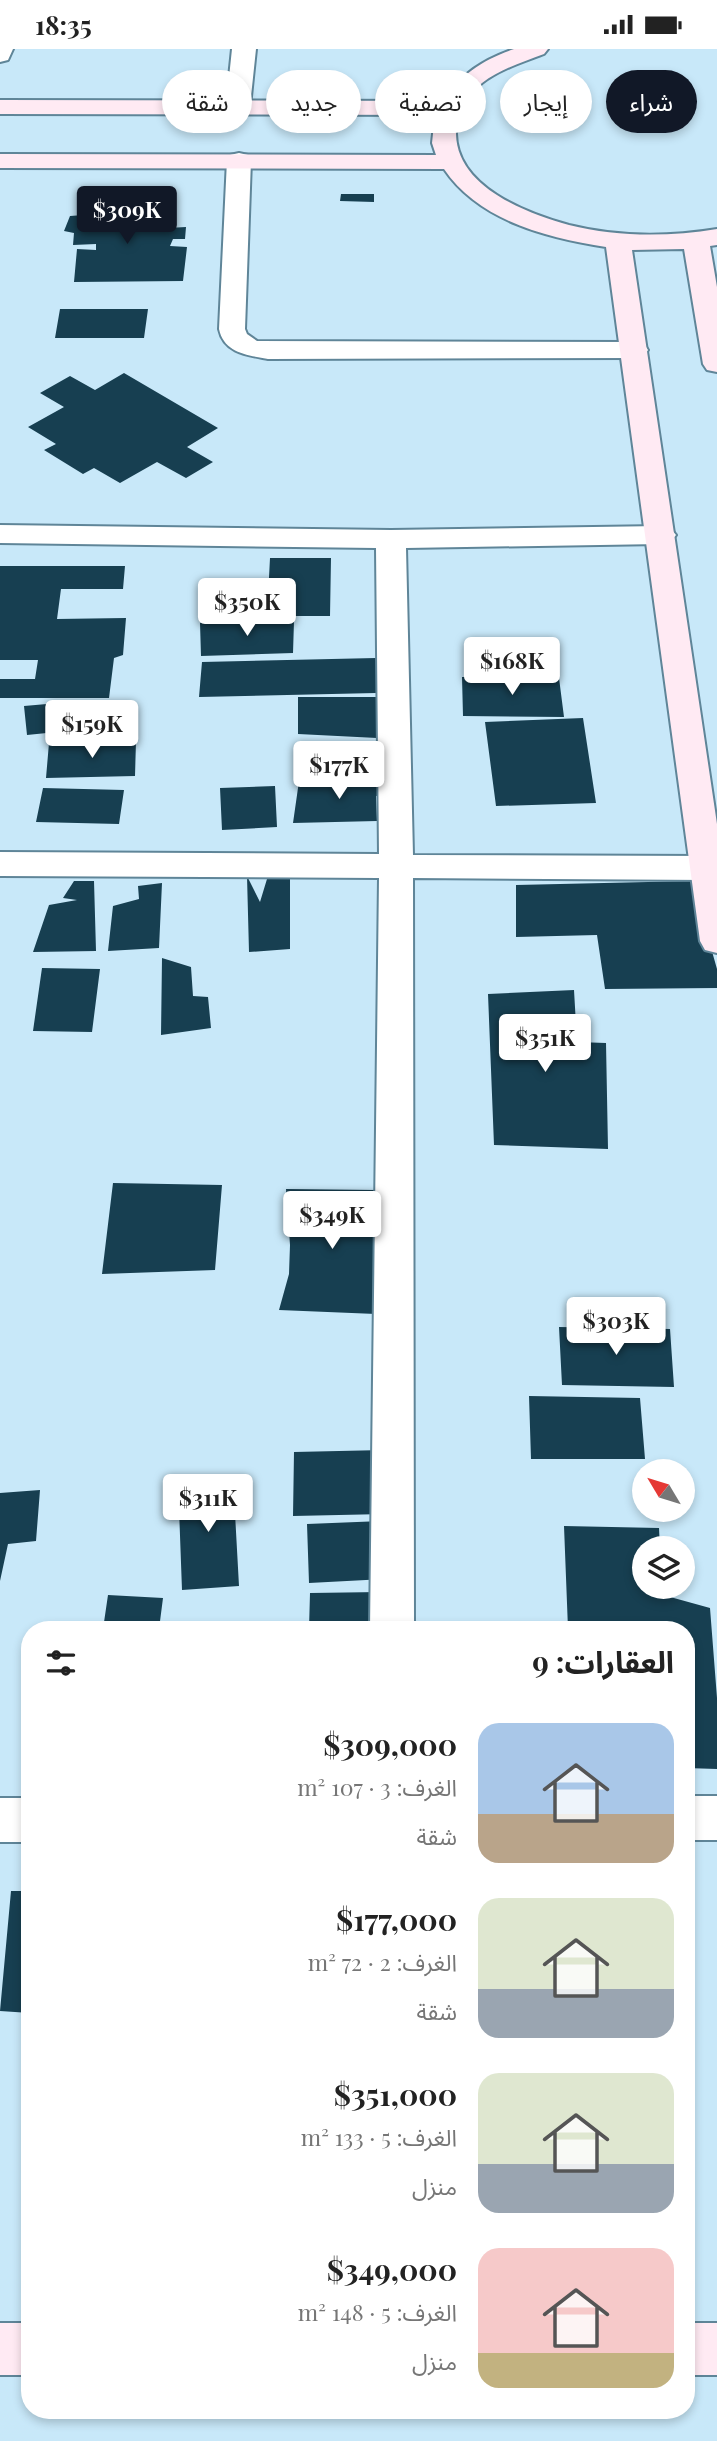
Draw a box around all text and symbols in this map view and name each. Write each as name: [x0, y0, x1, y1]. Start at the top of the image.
text: 18:35: [35, 7, 92, 42]
chip: شقة: [162, 70, 252, 133]
chip: جديد: [266, 70, 361, 133]
chip: تصفية: [375, 70, 486, 133]
chip: إيجار: [500, 70, 592, 133]
chip: شراء: [606, 70, 697, 133]
pin: $309K: [78, 187, 176, 246]
text: $309K: [93, 193, 161, 224]
pin: $350K: [198, 579, 296, 638]
text: $350K: [214, 585, 280, 616]
pin: $168K: [463, 637, 561, 697]
text: $168K: [480, 644, 544, 675]
pin: $159K: [43, 701, 141, 760]
text: $159K: [61, 707, 123, 738]
pin: $177K: [290, 741, 388, 801]
text: $177K: [309, 748, 369, 779]
pin: $351K: [496, 1014, 594, 1074]
text: $351K: [515, 1021, 575, 1052]
pin: $349K: [283, 1191, 381, 1251]
text: $349K: [299, 1198, 365, 1229]
pin: $303K: [567, 1297, 665, 1357]
text: $303K: [583, 1304, 649, 1335]
north arrow: [632, 1459, 695, 1523]
map controls: [632, 1459, 695, 1599]
pin: $311K: [159, 1475, 257, 1534]
text: $311K: [179, 1481, 237, 1512]
button: layers: [632, 1536, 695, 1599]
text: العقارات: 9: [532, 1641, 674, 1681]
icon: filters: [42, 1644, 80, 1682]
text: $309,000: [323, 1724, 457, 1764]
icon: home: [534, 1751, 618, 1835]
text: الغرف: 3 · 107 m²: [297, 1771, 457, 1802]
text: شقة: [416, 1820, 457, 1851]
text: $177,000: [336, 1899, 457, 1939]
icon: home: [534, 1926, 618, 2010]
text: الغرف: 2 · 72 m²: [308, 1946, 457, 1977]
text: شقة: [416, 1995, 457, 2026]
text: $351,000: [334, 2074, 457, 2114]
icon: home: [534, 2101, 618, 2185]
text: الغرف: 5 · 133 m²: [301, 2121, 457, 2152]
text: منزل: [412, 2170, 457, 2201]
text: $349,000: [327, 2249, 457, 2289]
icon: home: [534, 2276, 618, 2360]
text: الغرف: 5 · 148 m²: [298, 2296, 457, 2327]
text: منزل: [412, 2345, 457, 2376]

